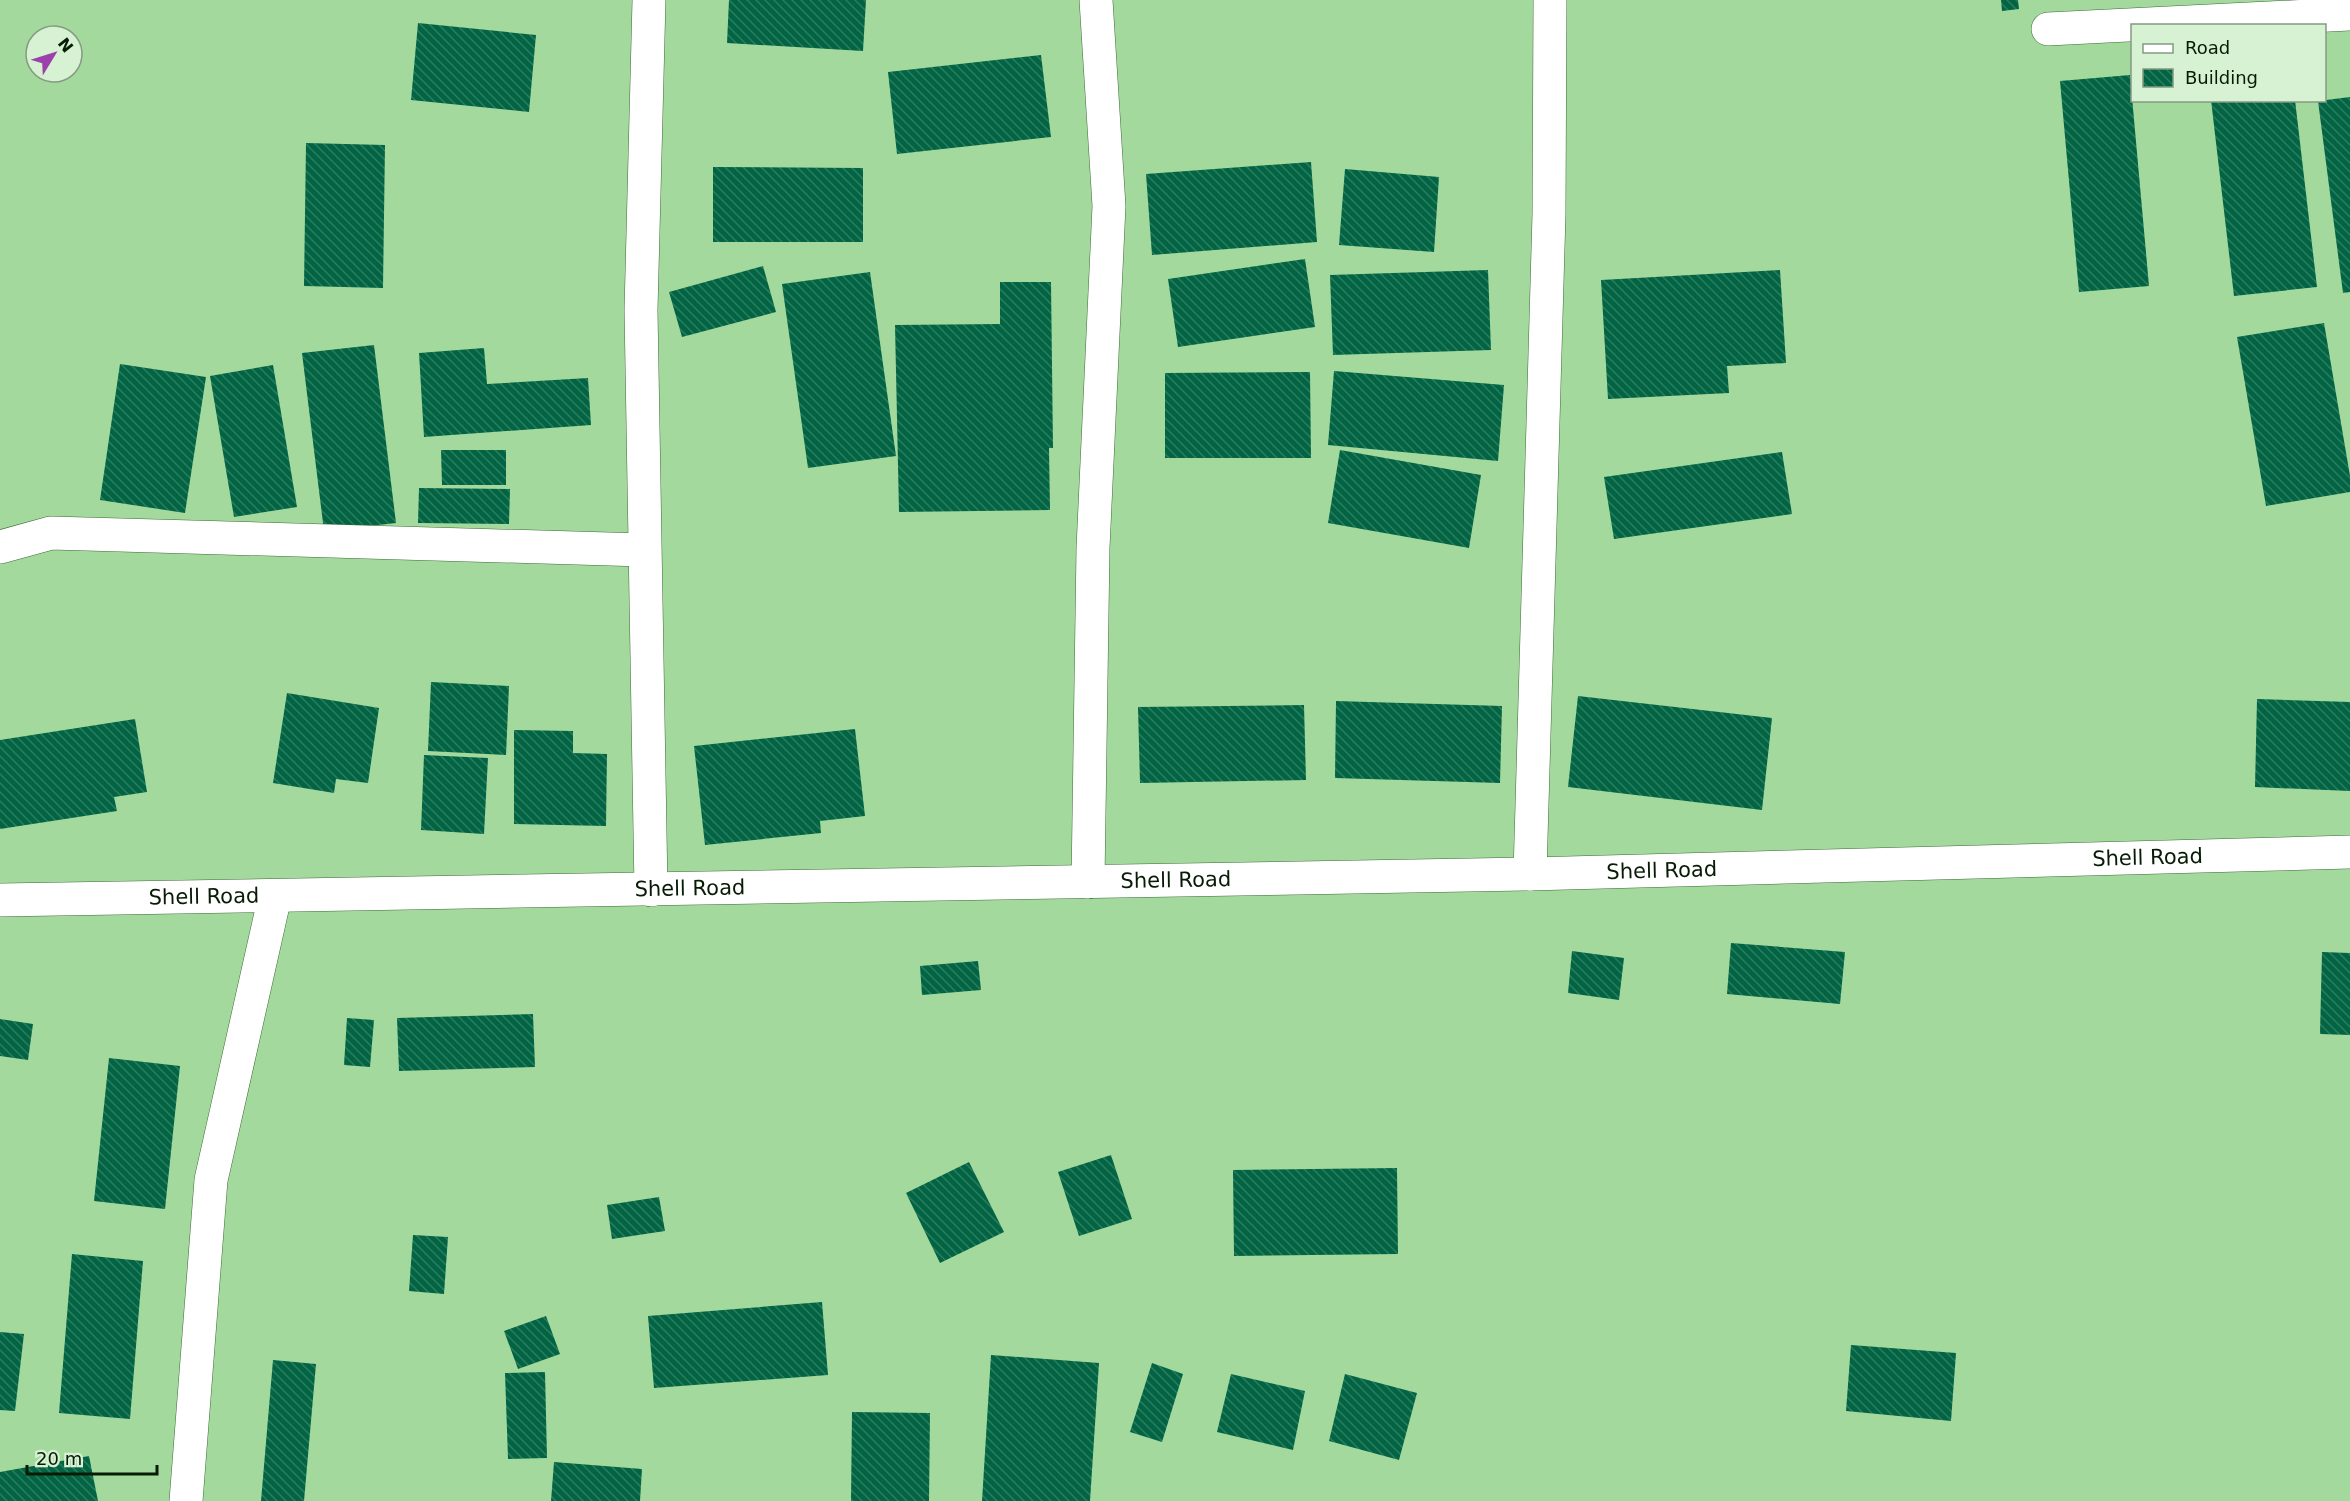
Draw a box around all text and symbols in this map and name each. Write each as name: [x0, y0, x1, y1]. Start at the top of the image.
north arrow: [24, 24, 84, 84]
legend: [2131, 24, 2326, 102]
text: N: [54, 34, 77, 56]
text: Road: [2185, 37, 2230, 58]
text: Building: [2185, 67, 2258, 88]
street label: Shell Road: [2092, 844, 2203, 871]
street label: Shell Road: [1606, 857, 1717, 884]
street label: Shell Road: [1120, 867, 1231, 893]
street label: Shell Road: [634, 875, 745, 901]
street label: Shell Road: [148, 884, 260, 909]
scale bar: [27, 1438, 158, 1476]
text: 20 m: [36, 1448, 82, 1469]

